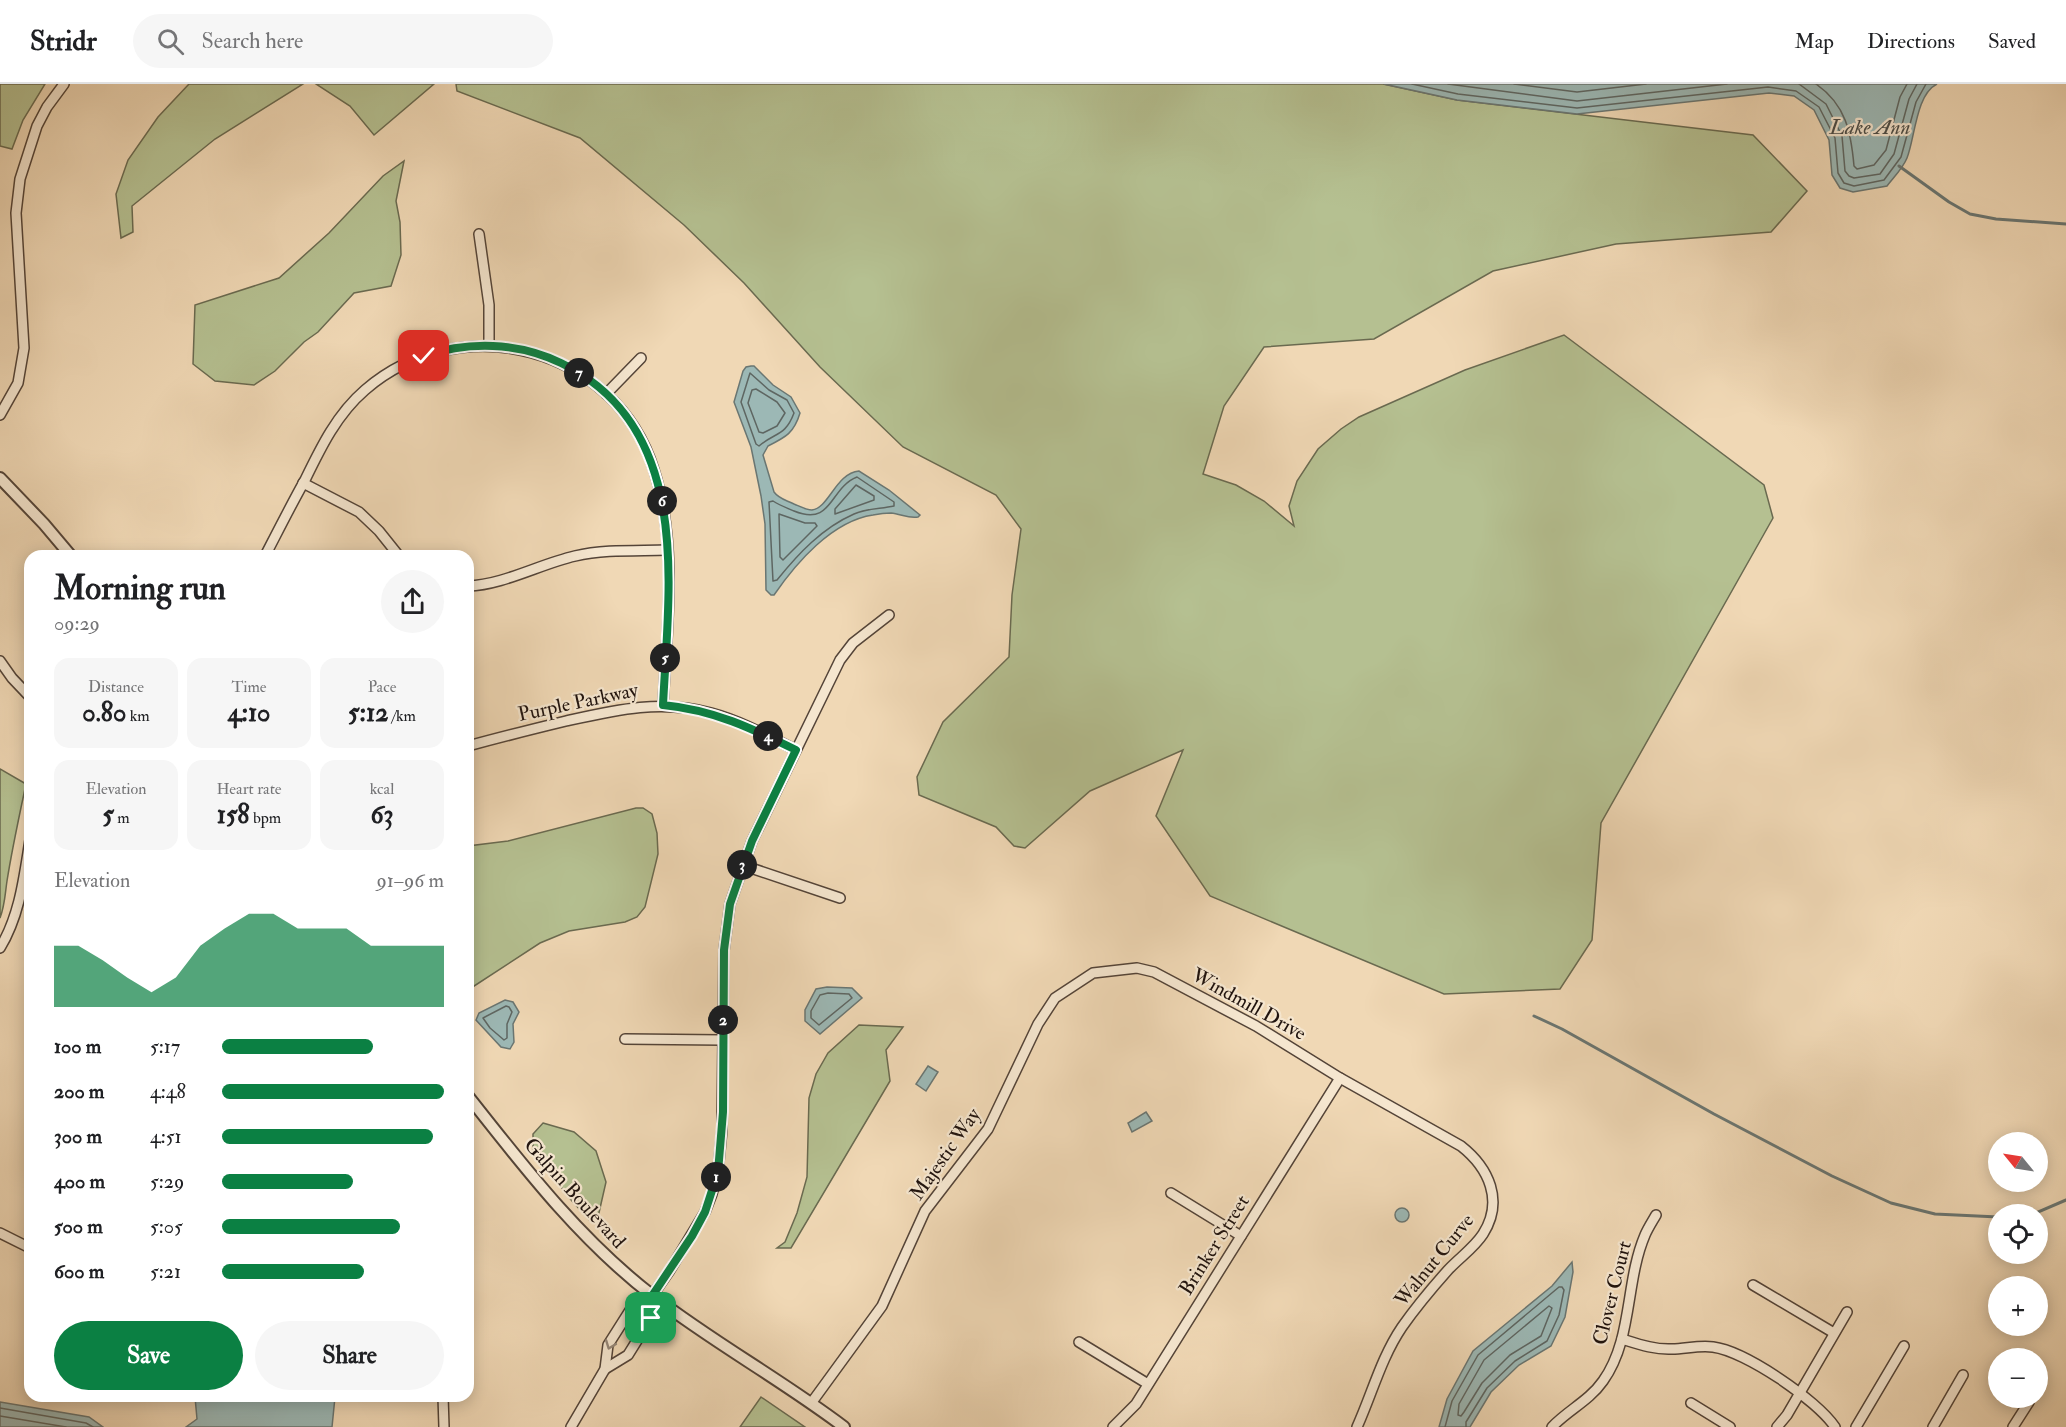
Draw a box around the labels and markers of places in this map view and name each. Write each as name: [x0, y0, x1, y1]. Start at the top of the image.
pin: [398, 330, 449, 381]
pin: 7: [564, 358, 594, 388]
pin: 6: [647, 486, 677, 516]
pin: 5: [650, 643, 680, 673]
pin: 4: [753, 721, 783, 751]
pin: 3: [727, 850, 757, 880]
pin: 2: [708, 1005, 738, 1035]
pin: 1: [701, 1162, 731, 1192]
pin: [625, 1292, 676, 1343]

